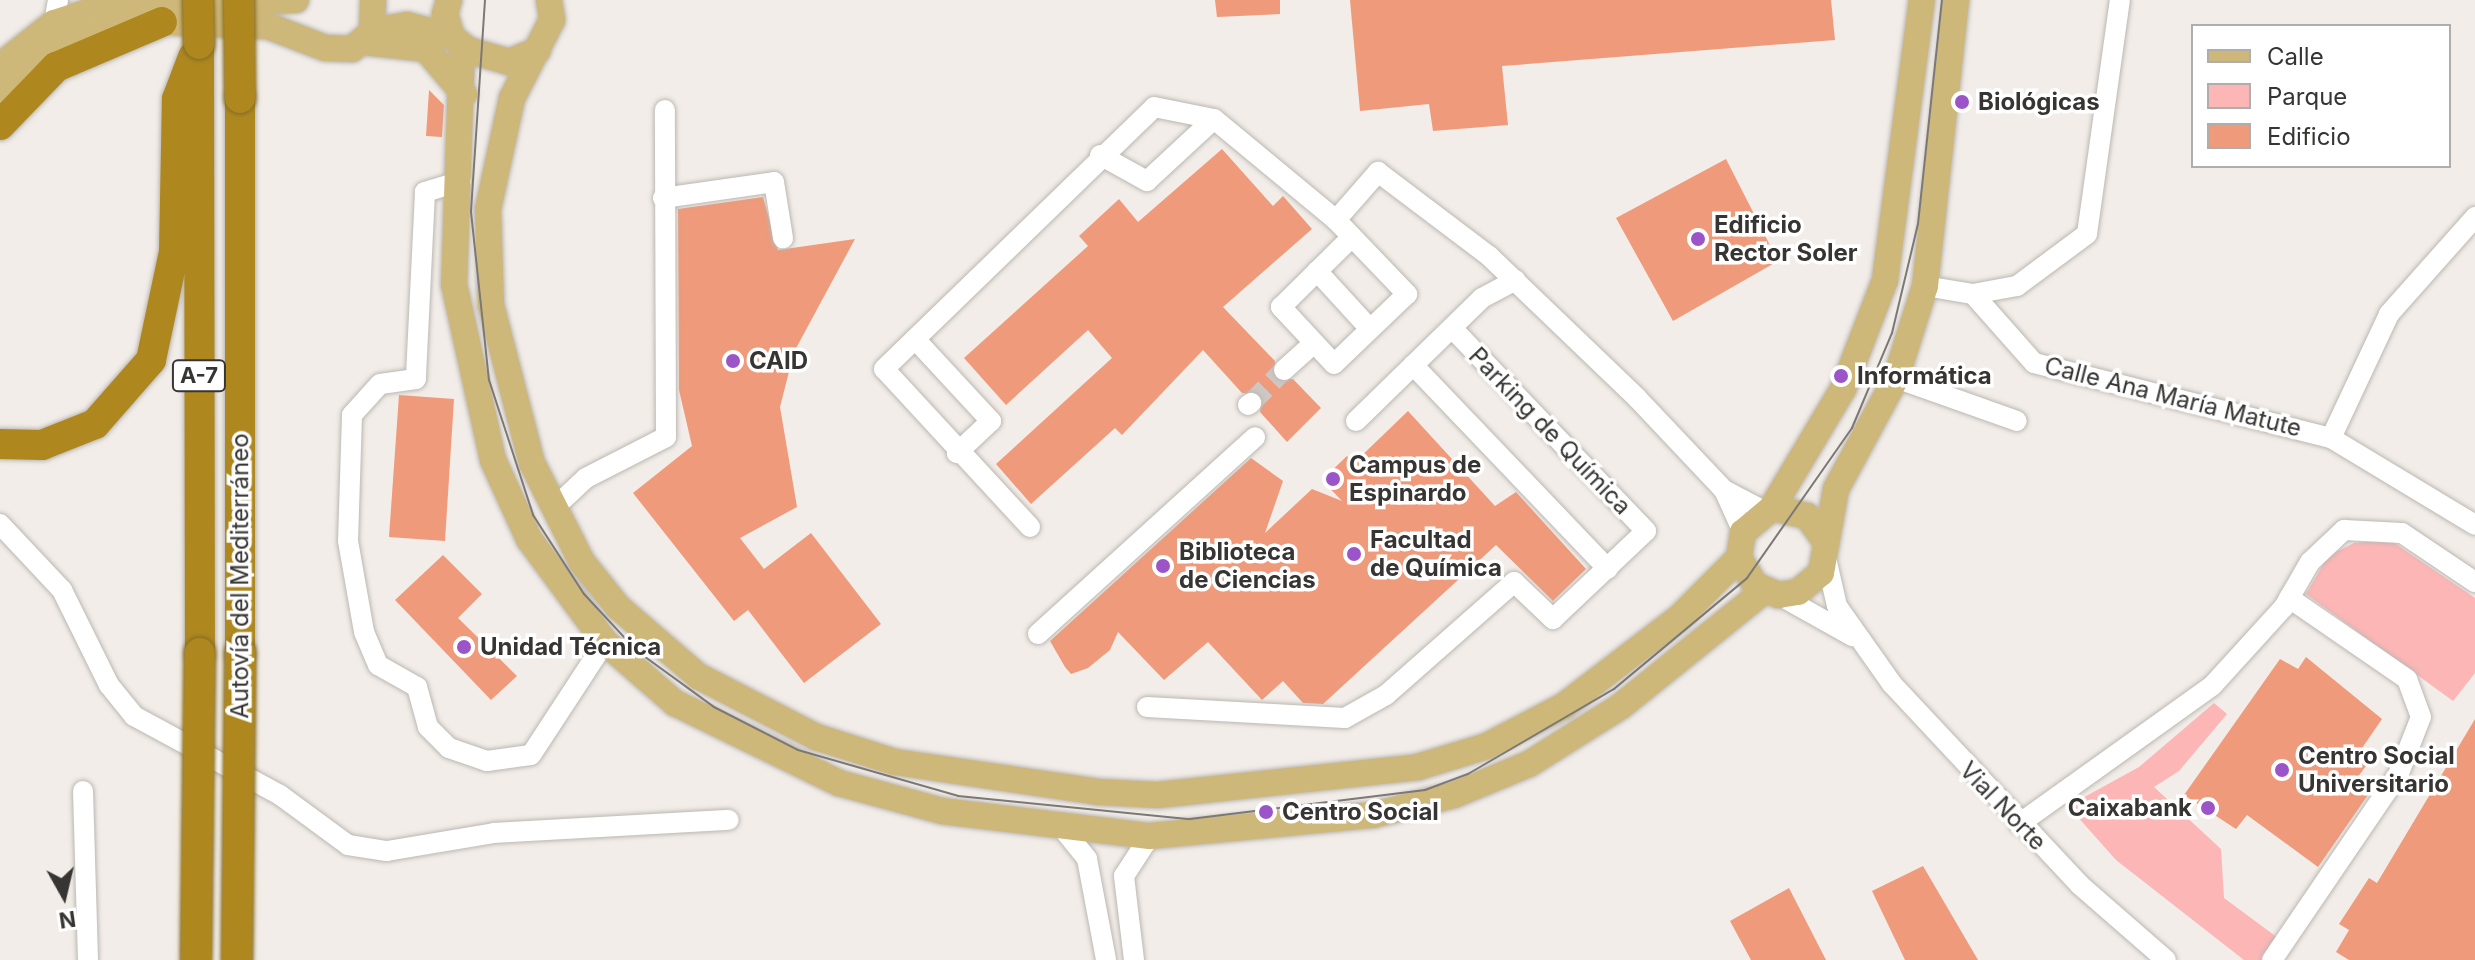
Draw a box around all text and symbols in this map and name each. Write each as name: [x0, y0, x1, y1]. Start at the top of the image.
legend: [2191, 24, 2451, 168]
text: Calle: [2267, 42, 2324, 71]
text: Parque: [2267, 82, 2347, 111]
place label: Biológicas: [1978, 88, 2100, 116]
marker: Biológicas: [1953, 93, 1971, 111]
text: Edificio: [2267, 122, 2351, 151]
place label: Edificio Rector Soler: [1714, 211, 1858, 267]
marker: Edificio Rector Soler: [1689, 230, 1707, 248]
street label: Parking de Química: [1463, 342, 1637, 520]
place label: CAID: [749, 347, 808, 375]
street label: Calle Ana María Matute: [2042, 351, 2304, 443]
marker: CAID: [724, 352, 742, 370]
road number: A-7: [171, 358, 227, 394]
place label: Informática: [1857, 362, 1992, 390]
marker: Informática: [1832, 367, 1850, 385]
street label: Autovía del Mediterráneo: [226, 433, 254, 719]
place label: Campus de Espinardo: [1349, 451, 1481, 507]
marker: Campus de Espinardo: [1324, 470, 1342, 488]
place label: Facultad de Química: [1370, 526, 1502, 582]
place label: Biblioteca de Ciencias: [1179, 538, 1316, 594]
marker: Facultad de Química: [1345, 545, 1363, 563]
marker: Biblioteca de Ciencias: [1154, 557, 1172, 575]
place label: Unidad Técnica: [480, 633, 661, 661]
marker: Unidad Técnica: [455, 638, 473, 656]
place label: Centro Social Universitario: [2298, 742, 2455, 798]
street label: Vial Norte: [1954, 756, 2052, 856]
marker: Centro Social Universitario: [2273, 761, 2291, 779]
place label: Caixabank: [2068, 794, 2192, 822]
place label: Centro Social: [1282, 798, 1439, 826]
marker: Caixabank: [2199, 799, 2217, 817]
marker: Centro Social: [1257, 803, 1275, 821]
north arrow: [24, 856, 104, 936]
text: N: [57, 906, 77, 934]

